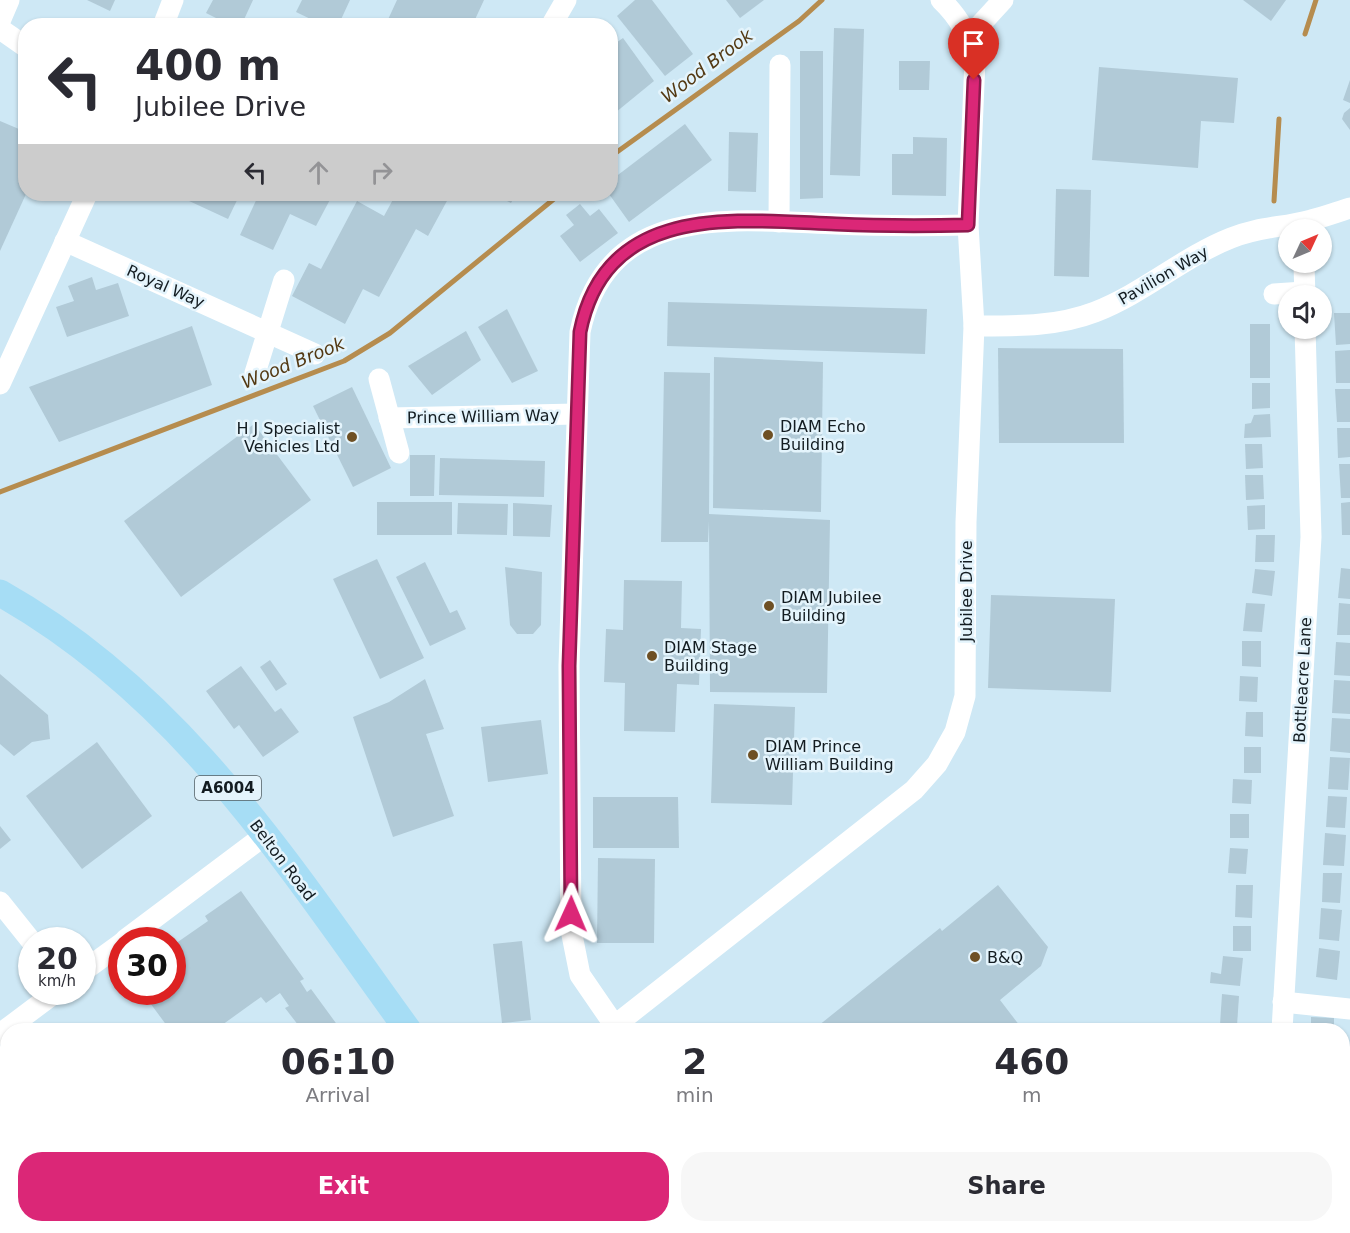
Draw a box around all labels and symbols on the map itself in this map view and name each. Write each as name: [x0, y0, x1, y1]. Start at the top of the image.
pin: [948, 18, 999, 80]
water label: Wood Brook: [657, 23, 758, 107]
north arrow: [1278, 219, 1332, 273]
street label: Pavilion Way: [1115, 242, 1212, 309]
street label: Royal Way: [124, 261, 208, 312]
water label: Wood Brook: [238, 332, 349, 393]
street label: Prince William Way: [407, 406, 559, 427]
place label: DIAM Echo Building: [780, 417, 866, 454]
place label: H J Specialist Vehicles Ltd: [236, 419, 340, 456]
marker: DIAM Echo Building: [761, 428, 775, 442]
marker: H J Specialist Vehicles Ltd: [345, 430, 359, 444]
street label: Jubilee Drive: [957, 540, 976, 643]
place label: DIAM Jubilee Building: [781, 588, 881, 625]
marker: DIAM Jubilee Building: [762, 599, 776, 613]
street label: Bottleacre Lane: [1290, 617, 1315, 743]
place label: DIAM Stage Building: [664, 638, 757, 675]
marker: DIAM Stage Building: [645, 649, 659, 663]
place label: DIAM Prince William Building: [765, 737, 894, 774]
marker: DIAM Prince William Building: [746, 748, 760, 762]
road number: A6004: [195, 776, 261, 800]
street label: Belton Road: [246, 816, 319, 905]
position arrow: [539, 882, 603, 946]
speed limit sign: 30: [108, 927, 186, 1005]
place label: B&Q: [987, 948, 1023, 967]
marker: B&Q: [968, 950, 982, 964]

